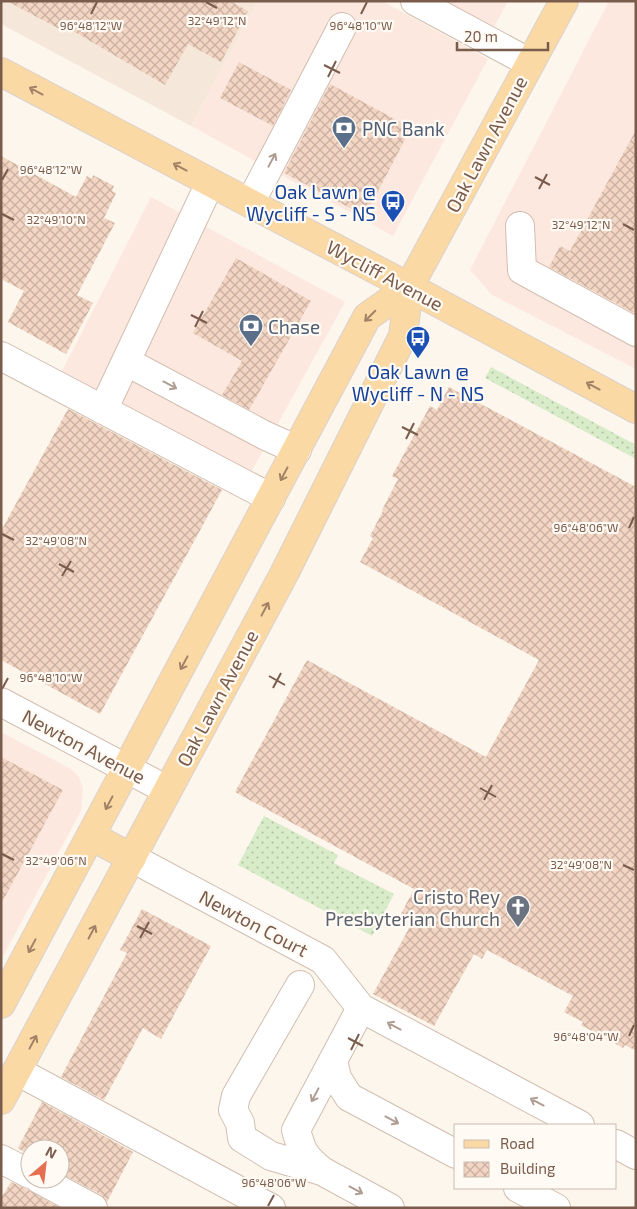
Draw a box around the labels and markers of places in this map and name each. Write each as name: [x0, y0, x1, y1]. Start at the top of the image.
bank icon: PNC Bank: [331, 115, 357, 149]
place label: PNC Bank: [362, 117, 445, 140]
place label: Oak Lawn @ Wycliff - S - NS: [246, 180, 376, 225]
bus stop icon: Oak Lawn @ Wycliff - S - NS: [380, 189, 406, 223]
bank icon: Chase: [238, 313, 264, 347]
place label: Chase: [268, 315, 320, 338]
bus stop icon: Oak Lawn @ Wycliff - N - NS: [405, 325, 431, 359]
place label: Oak Lawn @ Wycliff - N - NS: [352, 360, 484, 405]
place label: Cristo Rey Presbyterian Church: [325, 885, 500, 930]
church icon: Cristo Rey Presbyterian Church: [505, 894, 531, 928]

